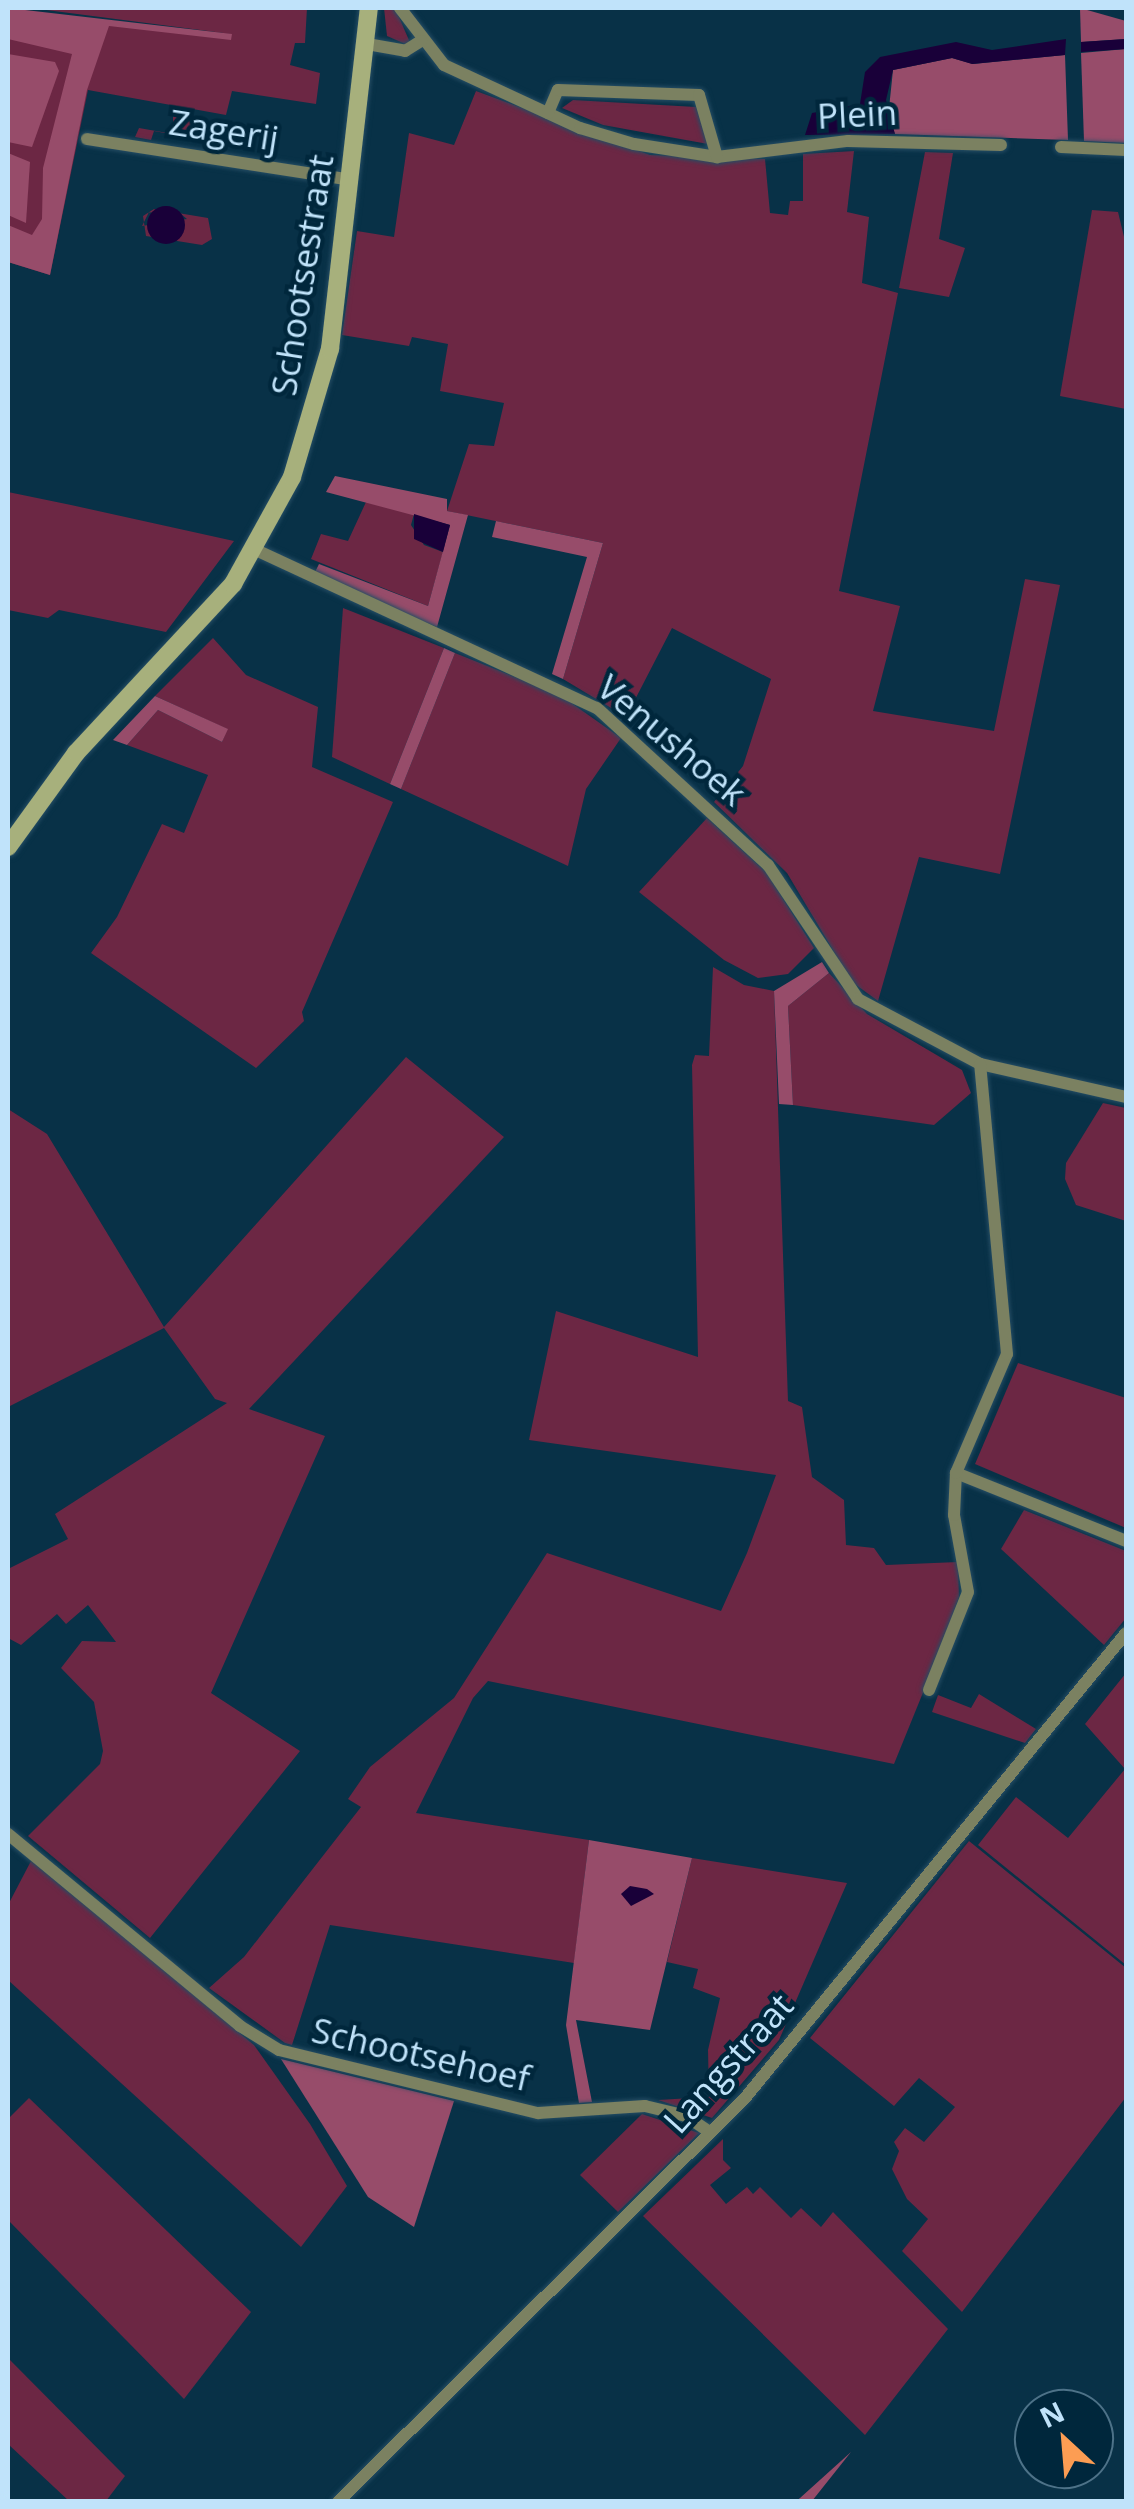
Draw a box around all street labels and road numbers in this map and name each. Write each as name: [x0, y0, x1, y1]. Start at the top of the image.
street label: Plein: [816, 91, 898, 137]
street label: Zagerij: [166, 101, 282, 159]
street label: Schootsestraat: [262, 152, 342, 398]
street label: Venushoek: [589, 666, 755, 814]
street label: Langstraat: [655, 1985, 801, 2141]
street label: Schootsehoef: [308, 2009, 534, 2099]

